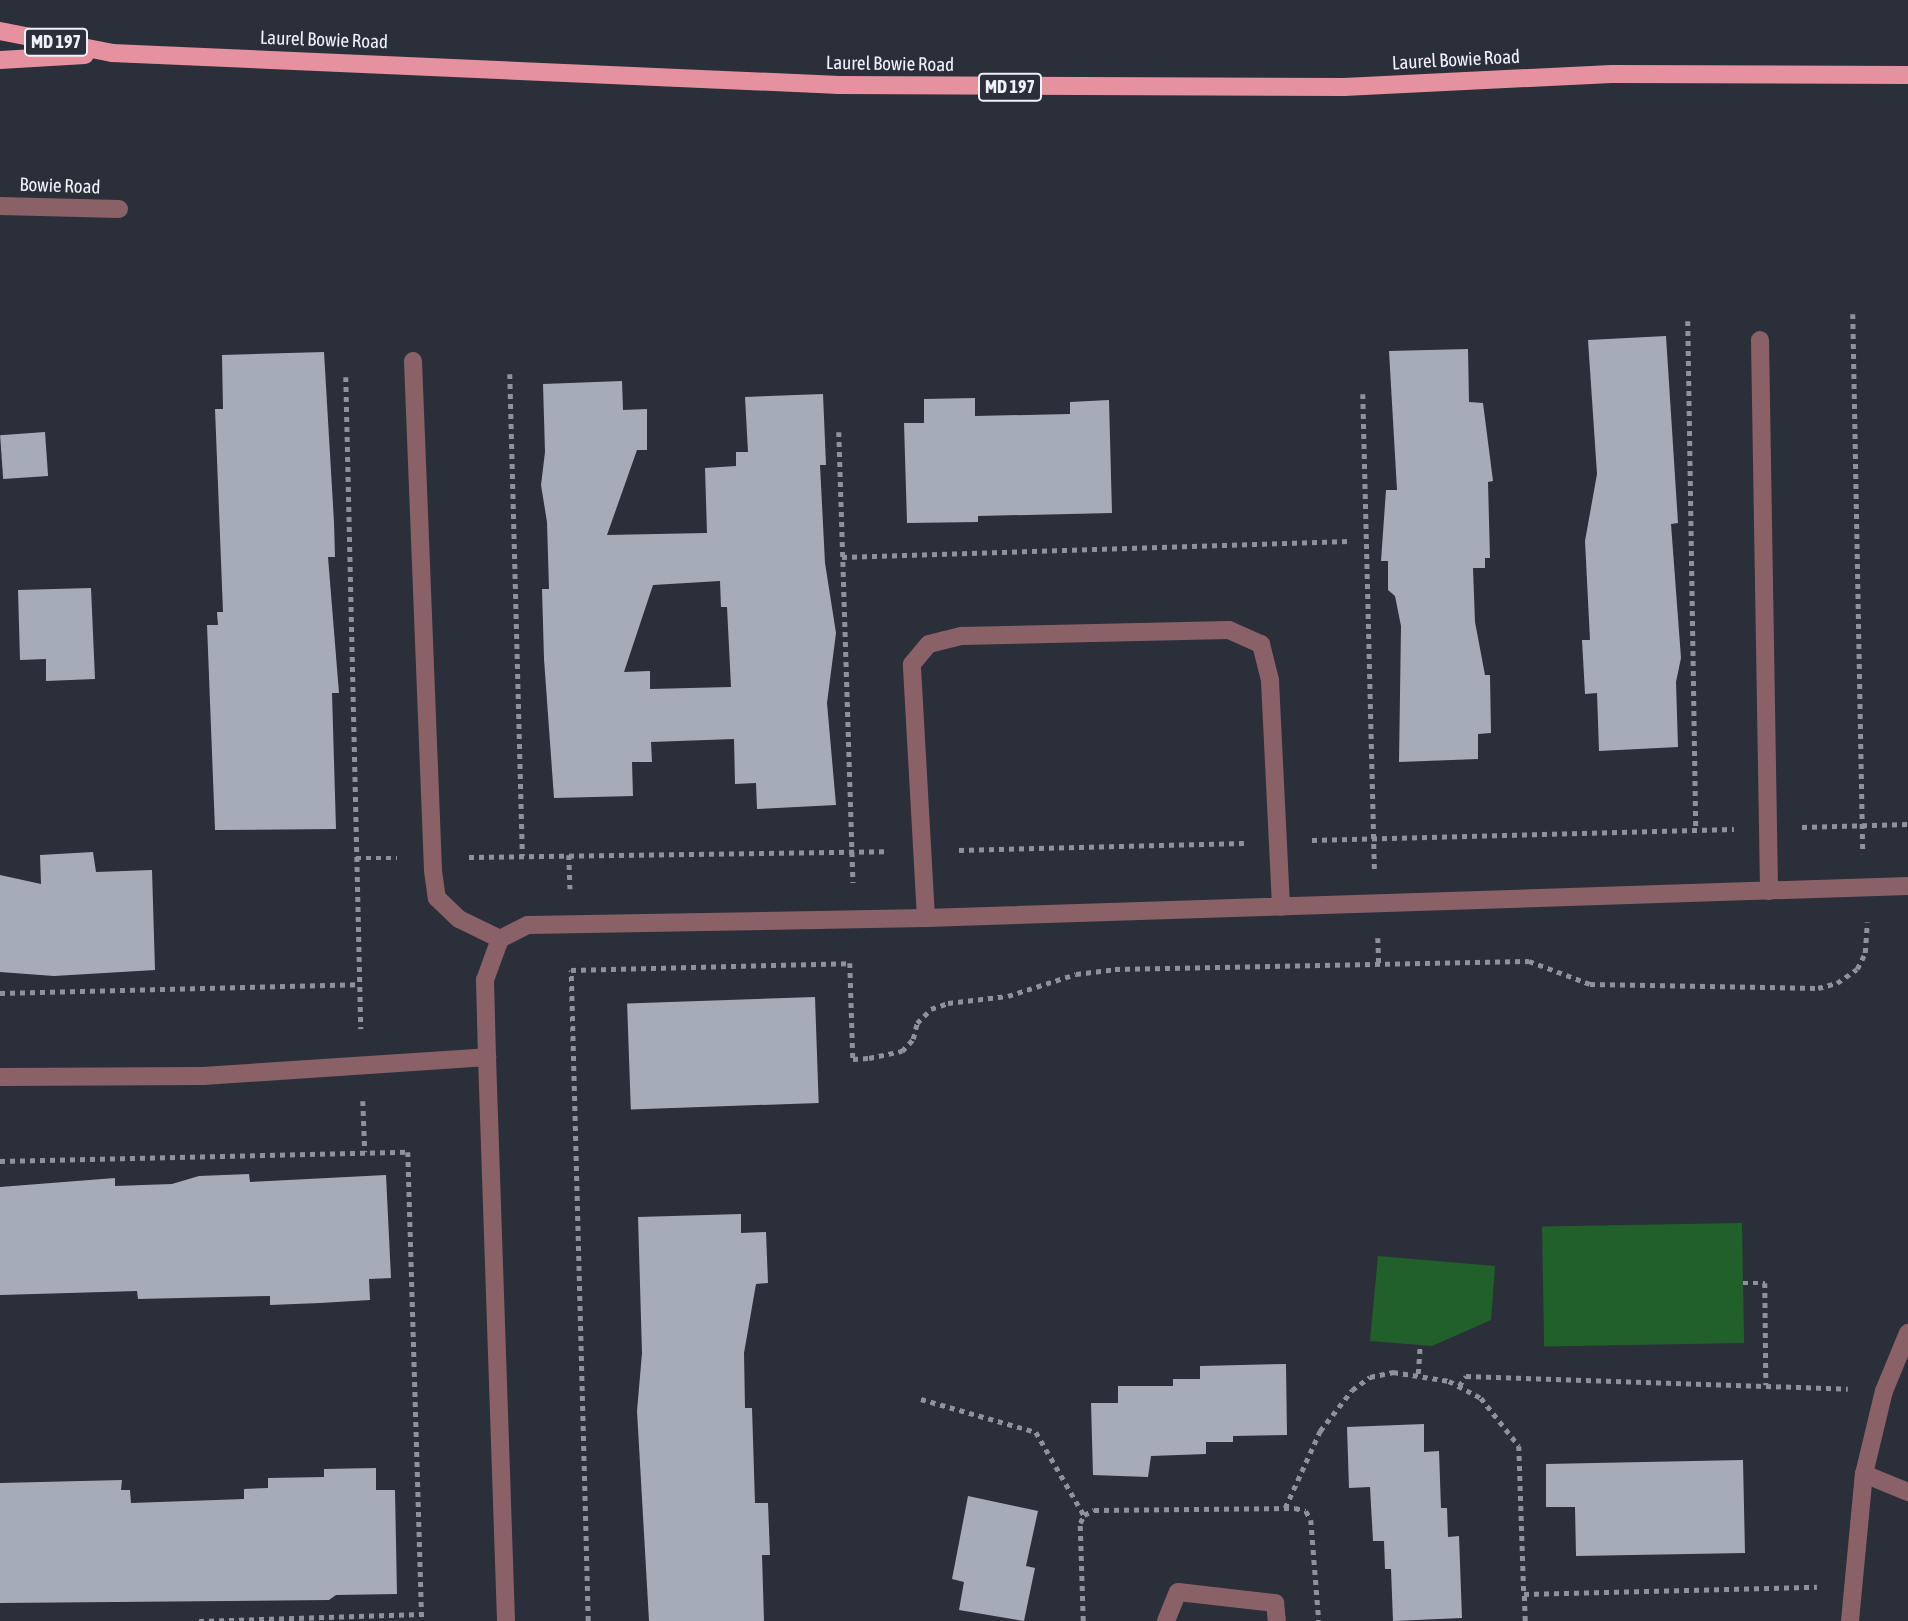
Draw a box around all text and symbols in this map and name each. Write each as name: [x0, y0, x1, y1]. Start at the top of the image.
street label: Laurel Bowie Road: [260, 26, 388, 54]
road number: MD 197: [23, 28, 89, 56]
street label: Laurel Bowie Road: [1391, 45, 1521, 75]
street label: Laurel Bowie Road: [826, 51, 954, 77]
road number: MD 197: [977, 72, 1043, 102]
street label: Bowie Road: [19, 173, 101, 199]

